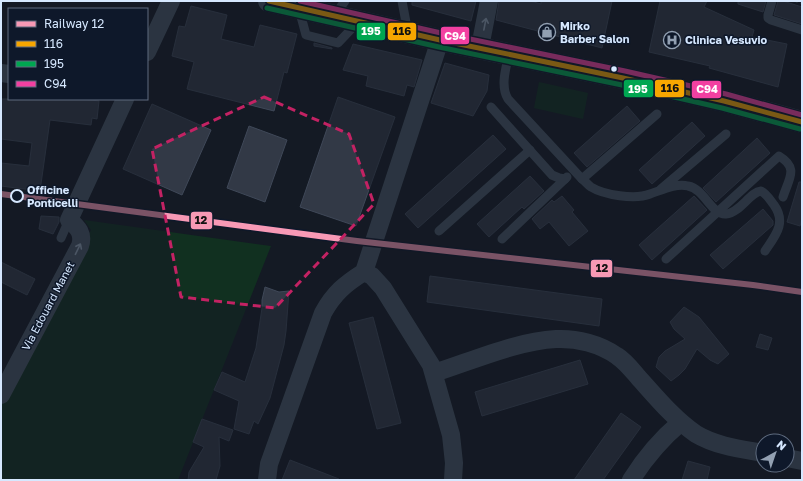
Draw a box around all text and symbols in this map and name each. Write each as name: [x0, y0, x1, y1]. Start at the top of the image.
legend: [8, 8, 148, 100]
text: Railway 12: [44, 16, 104, 31]
one-way arrow: [481, 18, 489, 31]
place label: Mirko Barber Salon: [560, 19, 630, 45]
line badge: 195: [356, 22, 386, 41]
line badge: 116: [387, 22, 417, 41]
shop icon: Mirko Barber Salon: [537, 22, 557, 42]
text: 195: [361, 24, 381, 37]
text: 116: [393, 24, 411, 37]
line badge: C94: [440, 26, 470, 45]
text: C94: [444, 29, 466, 42]
hospital icon: Clinica Vesuvio: [662, 30, 682, 50]
place label: Clinica Vesuvio: [685, 33, 768, 46]
text: 116: [44, 36, 63, 51]
text: 195: [44, 56, 64, 71]
unlabelled marker: [609, 64, 619, 74]
text: C94: [44, 76, 67, 91]
line badge: 195: [623, 79, 654, 98]
line badge: 116: [654, 79, 685, 98]
line badge: C94: [691, 80, 722, 99]
text: 116: [661, 81, 679, 94]
text: 195: [628, 82, 648, 95]
text: C94: [696, 82, 718, 95]
place label: Officine Ponticelli: [27, 183, 78, 209]
marker: Officine Ponticelli: [10, 189, 24, 203]
line badge: 12: [190, 211, 213, 230]
text: 12: [195, 213, 207, 226]
one-way arrow: [75, 243, 82, 255]
street label: Via Edouard Manet: [19, 259, 77, 353]
line badge: 12: [590, 259, 613, 278]
text: 12: [596, 261, 608, 274]
north arrow: [755, 433, 795, 473]
text: N: [774, 437, 789, 453]

